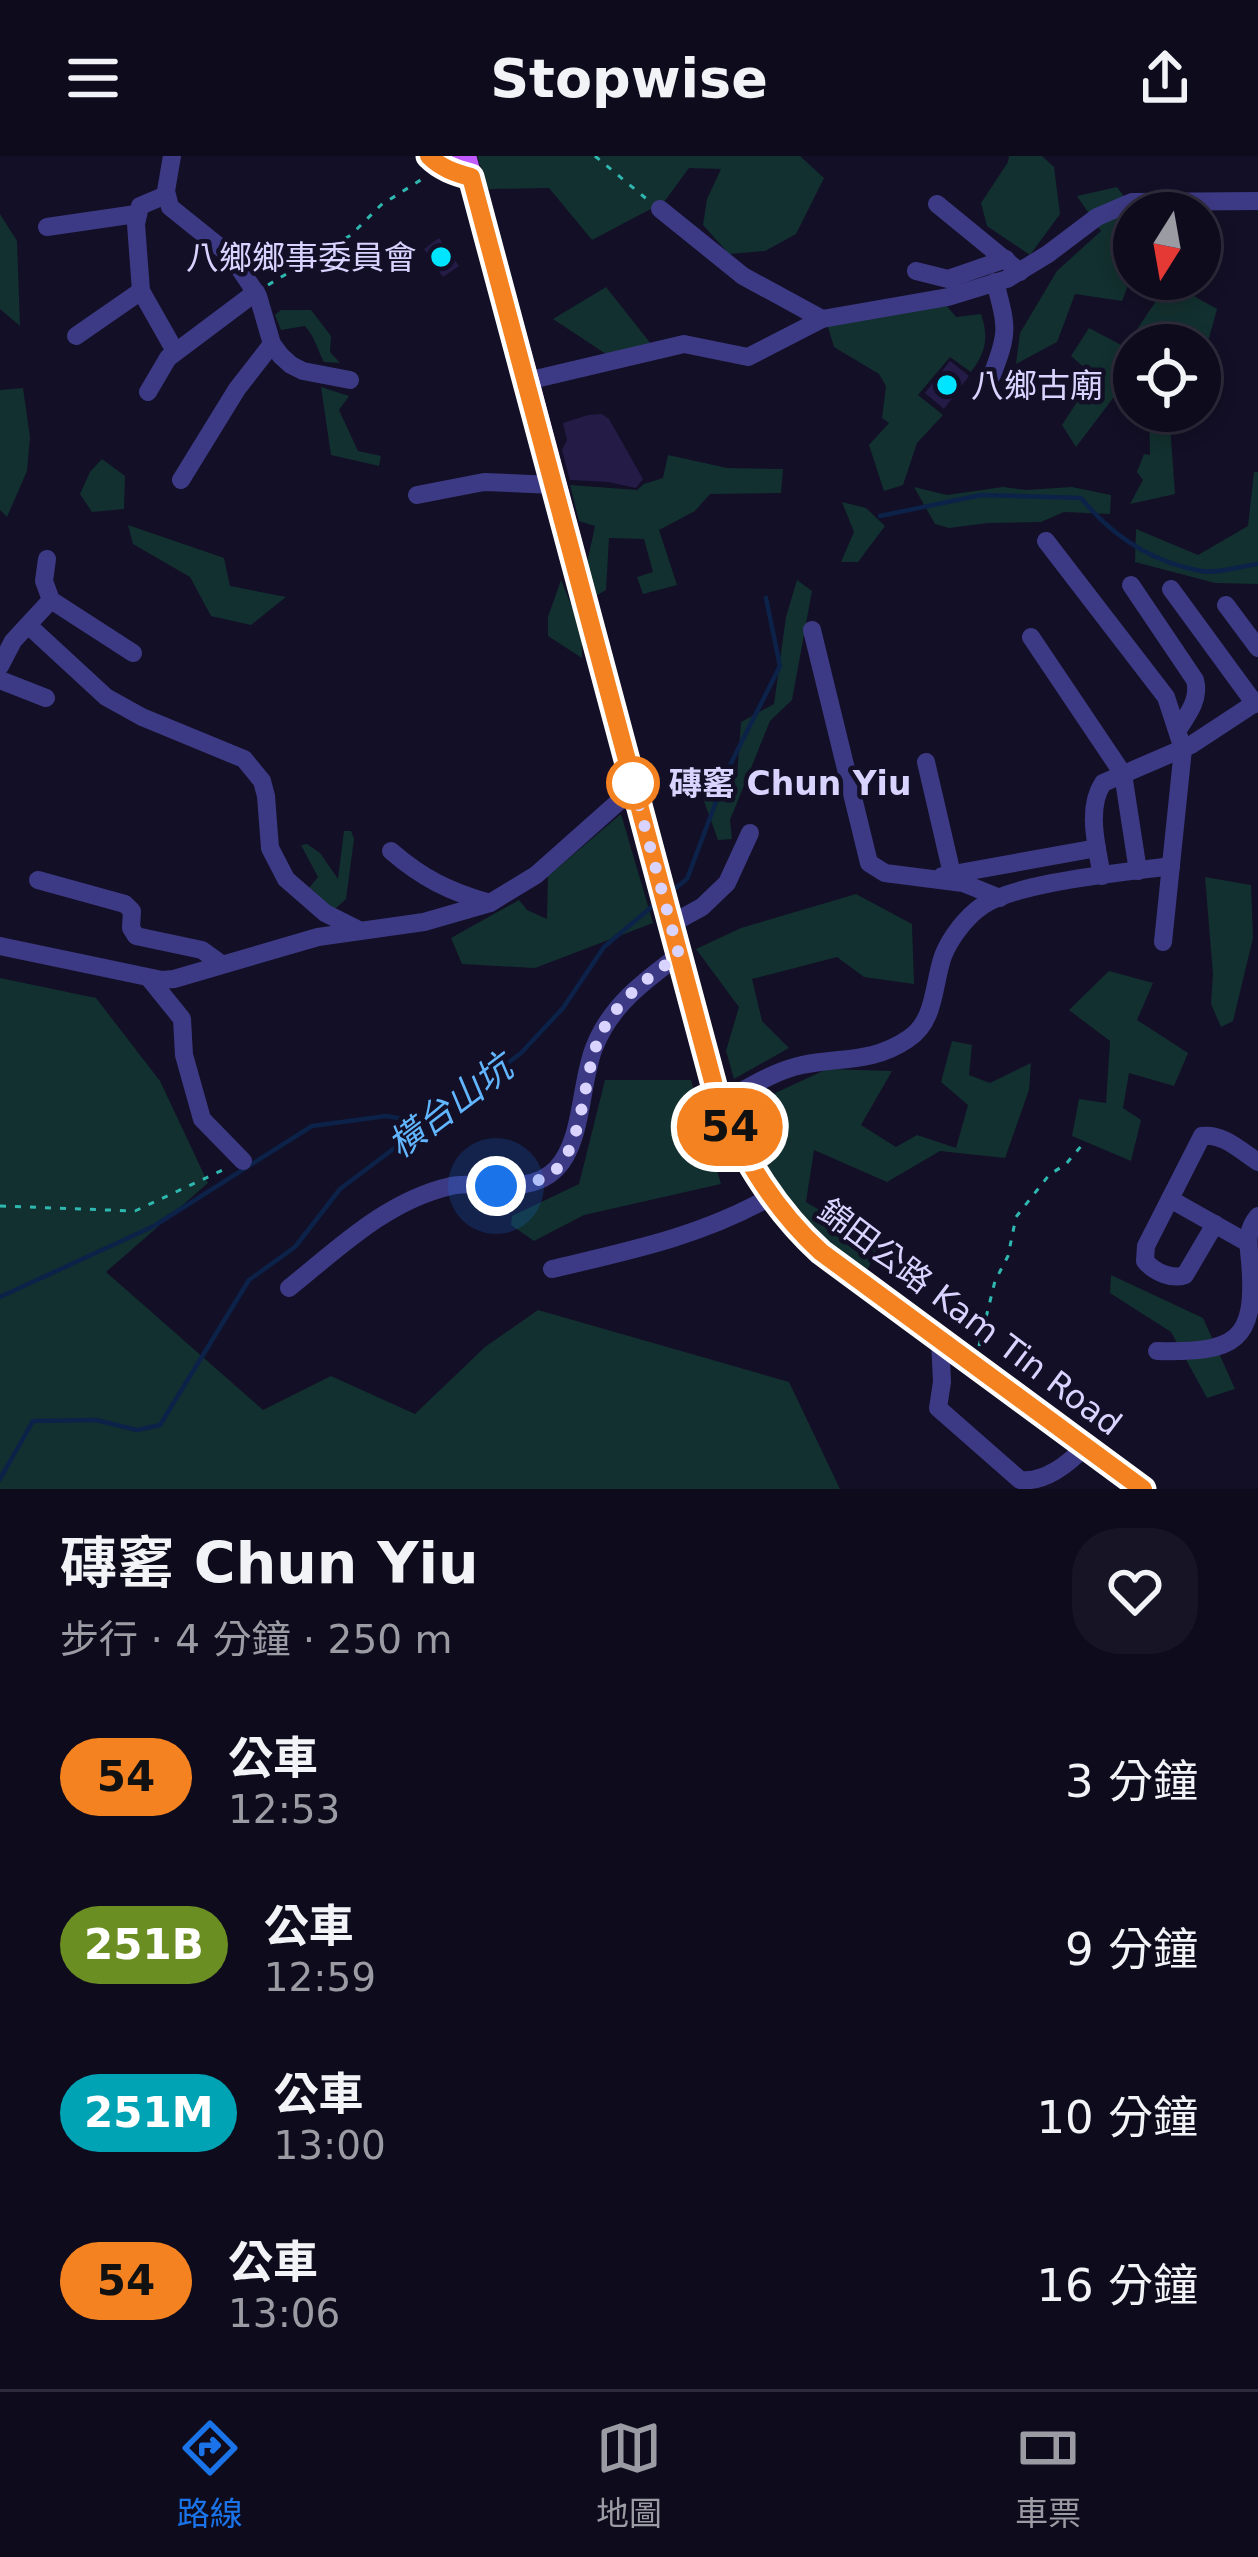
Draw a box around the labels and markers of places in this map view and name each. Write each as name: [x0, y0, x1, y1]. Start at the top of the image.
place label: 八鄉鄉事委員會: [186, 238, 417, 277]
marker: 八鄉鄉事委員會: [428, 244, 454, 270]
place label: 八鄉古廟: [971, 366, 1103, 405]
marker: 八鄉古廟: [934, 372, 960, 398]
marker: 磚窰 Chun Yiu: [608, 758, 658, 808]
place label: 磚窰 Chun Yiu: [669, 764, 911, 803]

